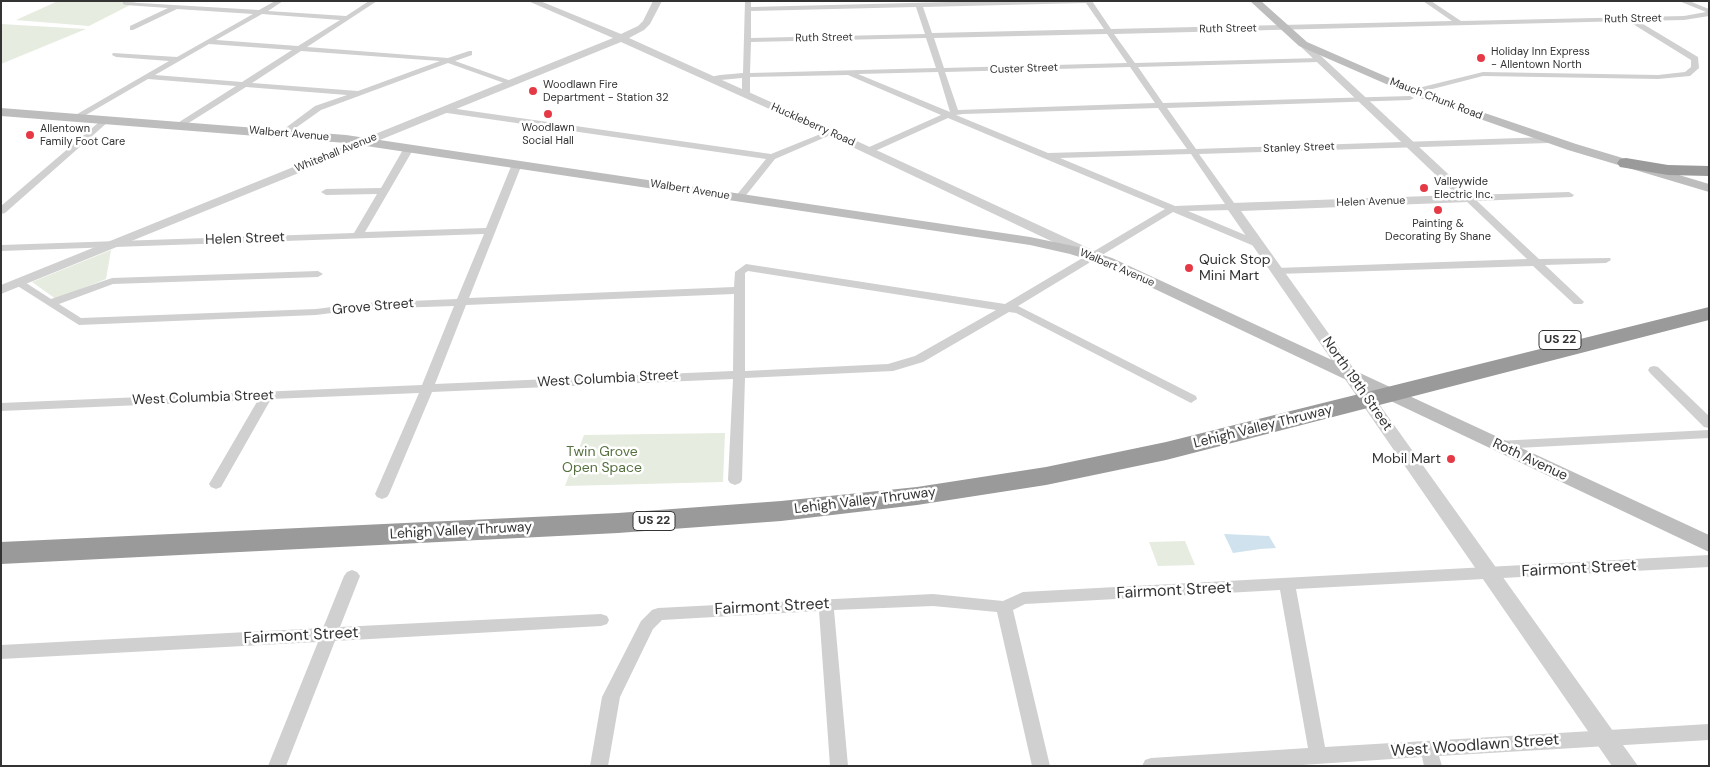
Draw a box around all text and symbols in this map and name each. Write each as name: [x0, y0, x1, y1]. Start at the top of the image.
street label: Ruth Street: [1604, 12, 1662, 26]
street label: Ruth Street: [1199, 22, 1257, 36]
street label: Ruth Street: [795, 31, 853, 45]
place label: Holiday Inn Express - Allentown North: [1491, 45, 1590, 71]
marker: Holiday Inn Express - Allentown North: [1475, 52, 1487, 64]
street label: Custer Street: [990, 61, 1058, 77]
street label: Mauch Chunk Road: [1388, 75, 1484, 123]
place label: Woodlawn Fire Department - Station 32: [543, 78, 669, 104]
marker: Woodlawn Fire Department - Station 32: [527, 85, 539, 97]
street label: Huckleberry Road: [769, 101, 857, 149]
marker: Woodlawn Social Hall: [542, 108, 554, 120]
place label: Woodlawn Social Hall: [521, 121, 575, 147]
place label: Allentown Family Foot Care: [40, 122, 125, 148]
street label: Walbert Avenue: [248, 124, 330, 144]
marker: Allentown Family Foot Care: [24, 129, 36, 141]
street label: Whitehall Avenue: [293, 130, 379, 176]
street label: Stanley Street: [1263, 140, 1335, 156]
place label: Valleywide Electric Inc.: [1434, 175, 1493, 201]
street label: Walbert Avenue: [649, 177, 731, 203]
marker: Valleywide Electric Inc.: [1418, 182, 1430, 194]
street label: Helen Avenue: [1336, 194, 1406, 210]
marker: Painting & Decorating By Shane: [1432, 204, 1444, 216]
place label: Painting & Decorating By Shane: [1385, 217, 1491, 243]
street label: Helen Street: [205, 229, 285, 249]
street label: Walbert Avenue: [1077, 246, 1157, 290]
place label: Quick Stop Mini Mart: [1199, 252, 1270, 284]
marker: Quick Stop Mini Mart: [1183, 262, 1195, 274]
street label: Grove Street: [331, 295, 415, 319]
road number: US 22: [1539, 330, 1581, 350]
street label: North 19th Street: [1318, 334, 1396, 434]
street label: West Columbia Street: [537, 367, 679, 391]
street label: West Columbia Street: [132, 387, 274, 409]
street label: Lehigh Valley Thruway: [1192, 402, 1334, 452]
street label: Roth Avenue: [1490, 435, 1570, 485]
park label: Twin Grove Open Space: [562, 444, 642, 477]
place label: Mobil Mart: [1372, 451, 1441, 467]
marker: Mobil Mart: [1445, 453, 1457, 465]
street label: Lehigh Valley Thruway: [793, 484, 937, 518]
road number: US 22: [633, 512, 675, 530]
street label: Lehigh Valley Thruway: [389, 519, 533, 543]
street label: Fairmont Street: [1521, 556, 1637, 582]
street label: Fairmont Street: [1116, 578, 1232, 604]
street label: Fairmont Street: [714, 594, 830, 620]
street label: Fairmont Street: [243, 623, 359, 649]
street label: West Woodlawn Street: [1390, 731, 1560, 761]

